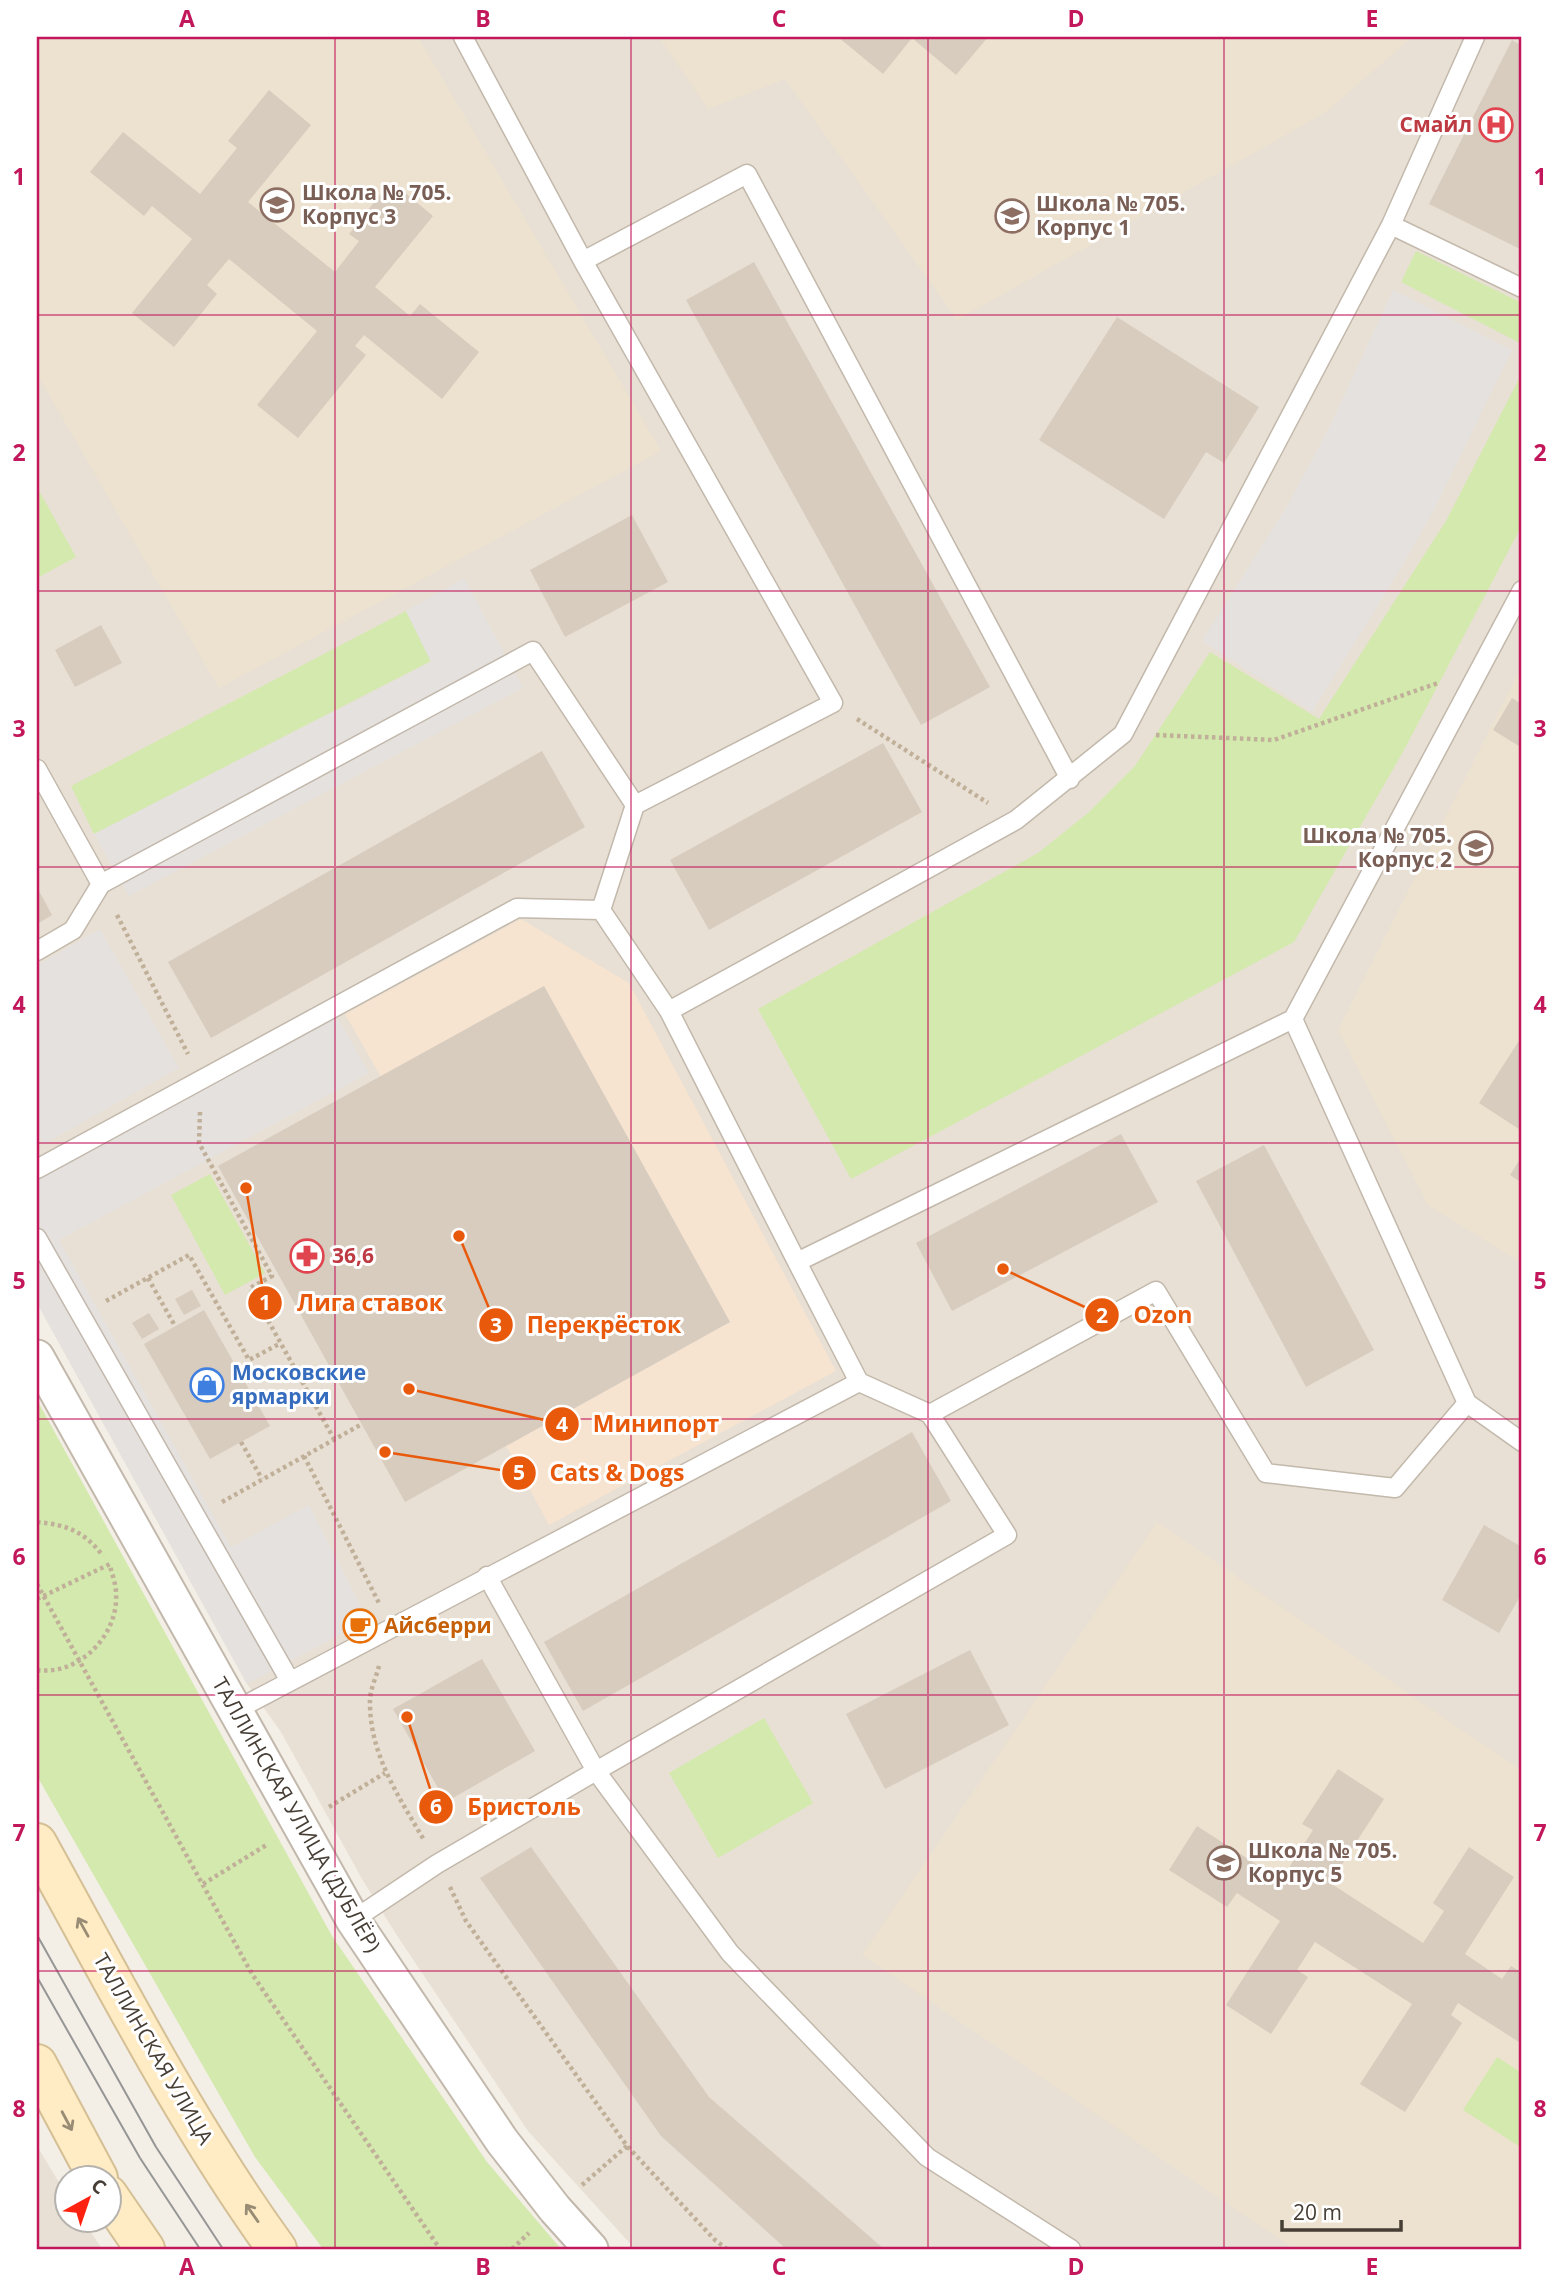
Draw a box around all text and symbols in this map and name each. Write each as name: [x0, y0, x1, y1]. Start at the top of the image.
text: A: [179, 2, 195, 34]
text: B: [475, 2, 491, 34]
text: C: [772, 2, 786, 34]
text: D: [1067, 2, 1085, 34]
text: E: [1366, 2, 1378, 34]
hospital icon: Смайл: [1477, 106, 1515, 144]
place label: Смайл: [1400, 110, 1472, 138]
text: 1: [12, 160, 26, 192]
text: 1: [1533, 160, 1547, 192]
place label: Школа № 705. Корпус 3: [302, 178, 451, 230]
school or university icon: Школа № 705. Корпус 3: [258, 186, 296, 224]
place label: Школа № 705. Корпус 1: [1036, 189, 1185, 241]
school or university icon: Школа № 705. Корпус 1: [993, 197, 1031, 235]
text: 2: [12, 436, 26, 468]
text: 2: [1533, 436, 1547, 468]
text: 3: [12, 712, 26, 744]
text: 3: [1533, 712, 1547, 744]
place label: Школа № 705. Корпус 2: [1303, 821, 1452, 873]
school or university icon: Школа № 705. Корпус 2: [1457, 829, 1495, 867]
text: 4: [12, 988, 26, 1020]
text: 4: [1533, 988, 1547, 1020]
pharmacy icon: 36,6: [288, 1237, 326, 1275]
place label: 36,6: [332, 1241, 374, 1269]
text: 5: [12, 1264, 26, 1296]
text: 5: [1533, 1264, 1547, 1296]
callout: Лига ставок: [248, 1281, 457, 1325]
text: Лига ставок: [297, 1286, 444, 1318]
text: 1: [259, 1288, 271, 1316]
callout: Ozon: [1085, 1293, 1207, 1337]
text: Ozon: [1134, 1298, 1192, 1330]
text: 2: [1096, 1301, 1108, 1329]
callout: Перекрёсток: [478, 1303, 696, 1347]
text: Перекрёсток: [527, 1308, 682, 1340]
text: 3: [490, 1311, 502, 1339]
place label: Московские ярмарки: [232, 1358, 366, 1410]
shop icon: Московские ярмарки: [188, 1366, 226, 1404]
callout: Минипорт: [544, 1402, 734, 1446]
text: Минипорт: [593, 1407, 720, 1439]
text: 4: [556, 1410, 568, 1438]
callout: Cats & Dogs: [501, 1451, 699, 1495]
text: Cats & Dogs: [550, 1456, 684, 1488]
text: 5: [513, 1458, 525, 1486]
text: 6: [12, 1540, 26, 1572]
text: 6: [1533, 1540, 1547, 1572]
cafe icon: Айсберри: [341, 1607, 379, 1645]
place label: Айсберри: [384, 1611, 492, 1639]
street label: ТАЛЛИНСКАЯ УЛИЦА (ДУБЛЁР): [206, 1672, 387, 1957]
callout: Бристоль: [418, 1785, 595, 1829]
text: Бристоль: [467, 1790, 581, 1822]
text: 6: [430, 1792, 442, 1820]
text: 7: [12, 1816, 26, 1848]
text: 7: [1533, 1816, 1547, 1848]
place label: Школа № 705. Корпус 5: [1248, 1836, 1397, 1888]
school or university icon: Школа № 705. Корпус 5: [1205, 1844, 1243, 1882]
one-way arrow: [76, 1917, 90, 1937]
street label: ТАЛЛИНСКАЯ УЛИЦА: [88, 1948, 220, 2150]
text: 8: [12, 2092, 26, 2124]
text: 8: [1533, 2092, 1547, 2124]
one-way arrow: [60, 2110, 74, 2130]
north arrow: [52, 2164, 122, 2234]
text: С: [86, 2172, 112, 2200]
scale bar: [1282, 2188, 1402, 2232]
text: 20 m: [1293, 2198, 1342, 2226]
one-way arrow: [244, 2204, 259, 2223]
text: A: [179, 2250, 195, 2282]
text: B: [475, 2250, 491, 2282]
text: C: [772, 2250, 786, 2282]
text: D: [1067, 2250, 1085, 2282]
text: E: [1366, 2250, 1378, 2282]

